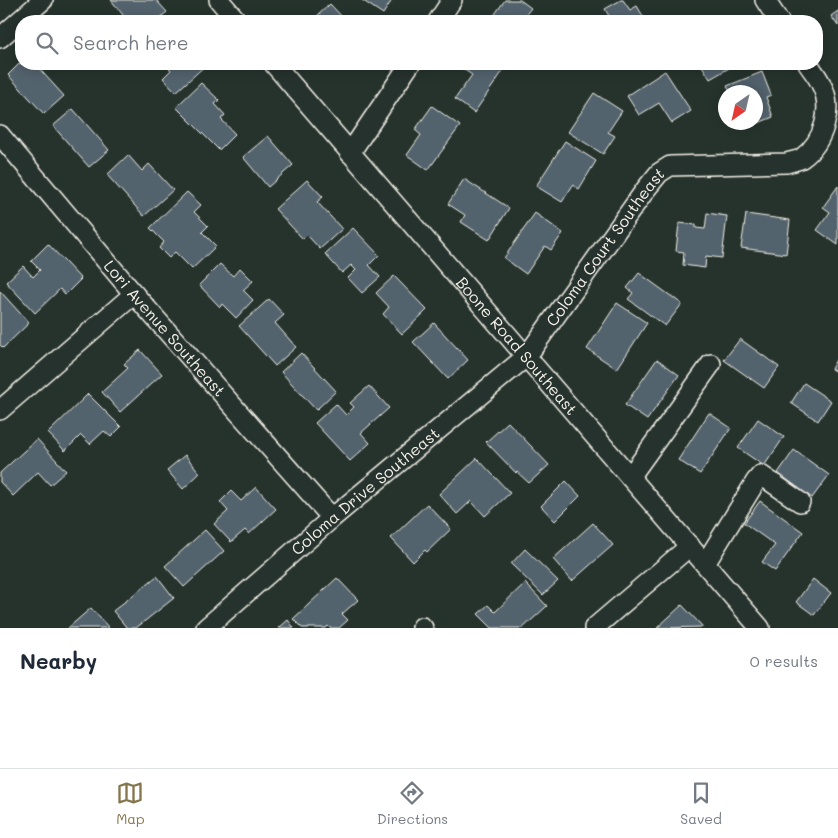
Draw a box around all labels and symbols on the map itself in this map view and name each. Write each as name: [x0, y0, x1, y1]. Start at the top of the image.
north arrow: [718, 85, 763, 130]
street label: Coloma Court Southeast: [541, 162, 667, 330]
street label: Lori Avenue Southeast: [100, 255, 231, 401]
street label: Boone Road Southeast: [452, 272, 583, 419]
street label: Coloma Drive Southeast: [286, 422, 444, 559]

